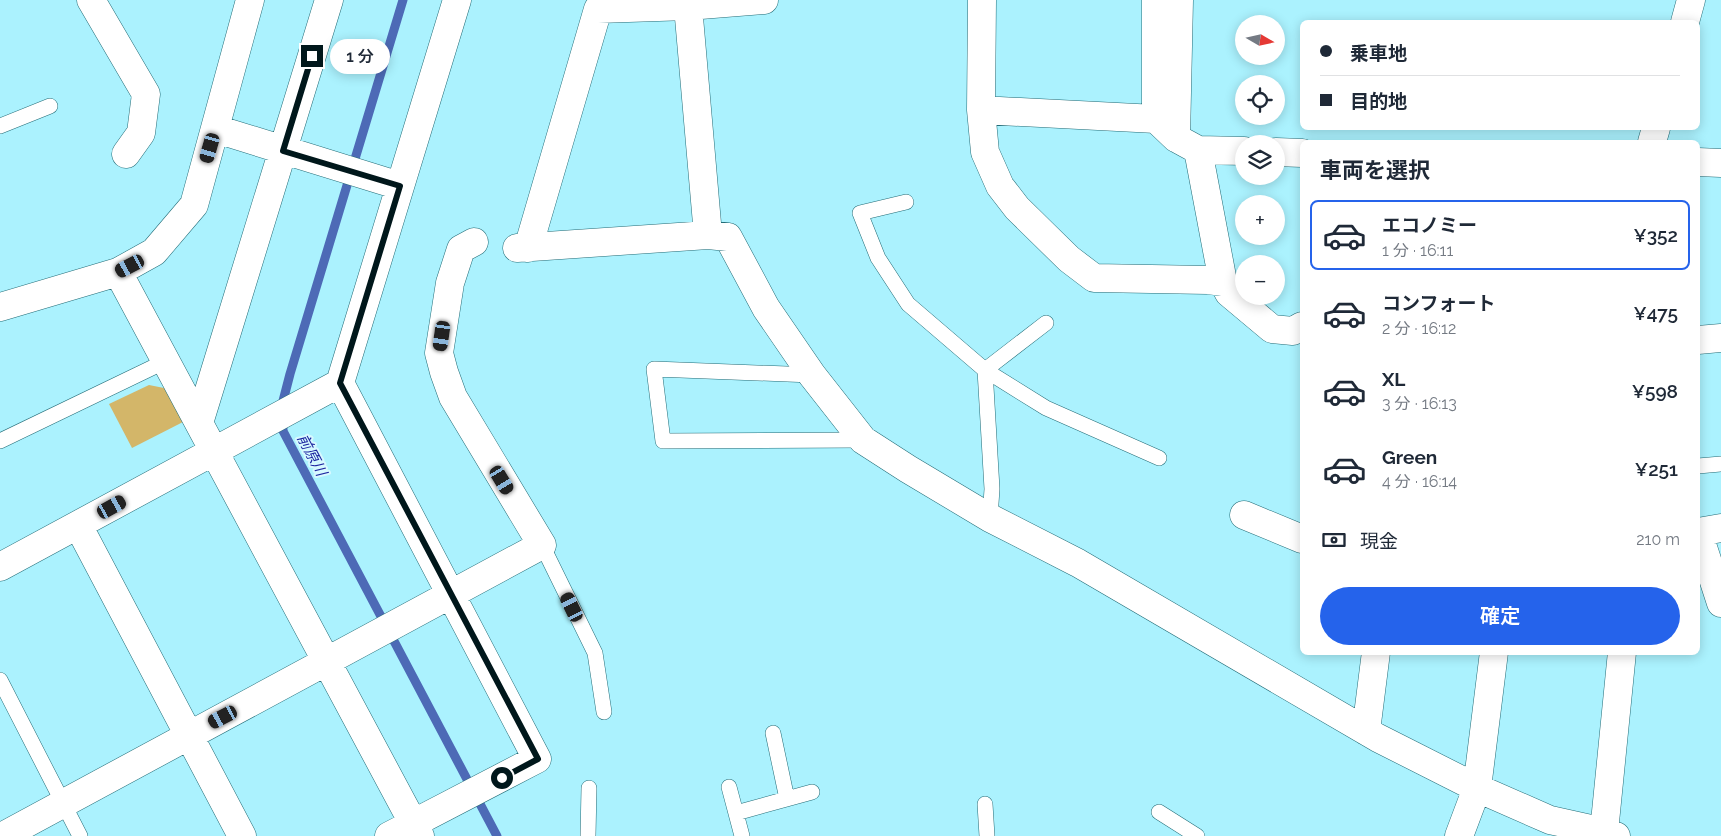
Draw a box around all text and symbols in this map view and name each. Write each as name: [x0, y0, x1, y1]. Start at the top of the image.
north arrow: [1235, 15, 1285, 65]
map controls: [1235, 15, 1285, 305]
callout: 1 分: [330, 38, 390, 74]
text: 乗車地: [1350, 42, 1407, 64]
route end: [301, 45, 323, 67]
text: 1 分: [346, 47, 374, 66]
button: locate: [1235, 75, 1285, 125]
text: 目的地: [1350, 90, 1407, 112]
car: [198, 132, 221, 164]
button: layers: [1235, 135, 1285, 185]
text: 車両を選択: [1320, 157, 1430, 183]
button: +: [1235, 195, 1285, 245]
icon: car: [1322, 213, 1367, 258]
text: エコノミー: [1382, 214, 1477, 236]
text: ¥352: [1633, 224, 1678, 246]
text: 1 分 · 16:11: [1382, 241, 1453, 260]
car: [113, 252, 146, 280]
button: −: [1235, 255, 1285, 305]
icon: car: [1322, 291, 1367, 336]
text: コンフォート: [1382, 292, 1495, 314]
text: ¥475: [1633, 302, 1678, 324]
text: 2 分 · 16:12: [1382, 319, 1456, 338]
car: [432, 320, 451, 352]
text: XL: [1382, 368, 1405, 390]
icon: car: [1322, 369, 1367, 414]
text: ¥598: [1632, 380, 1678, 402]
text: 3 分 · 16:13: [1382, 394, 1457, 413]
water label: 前原川: [293, 431, 331, 481]
text: Green: [1382, 446, 1437, 468]
icon: car: [1322, 447, 1367, 492]
text: ¥251: [1635, 458, 1678, 480]
car: [487, 463, 516, 497]
text: 4 分 · 16:14: [1382, 472, 1457, 491]
car: [95, 493, 128, 521]
icon: cash: [1320, 526, 1348, 554]
text: 現金: [1360, 530, 1398, 552]
text: 210 m: [1636, 530, 1680, 549]
button: 確定: [1320, 587, 1680, 645]
car: [558, 590, 585, 624]
car: [206, 703, 239, 731]
route start: [491, 767, 513, 789]

